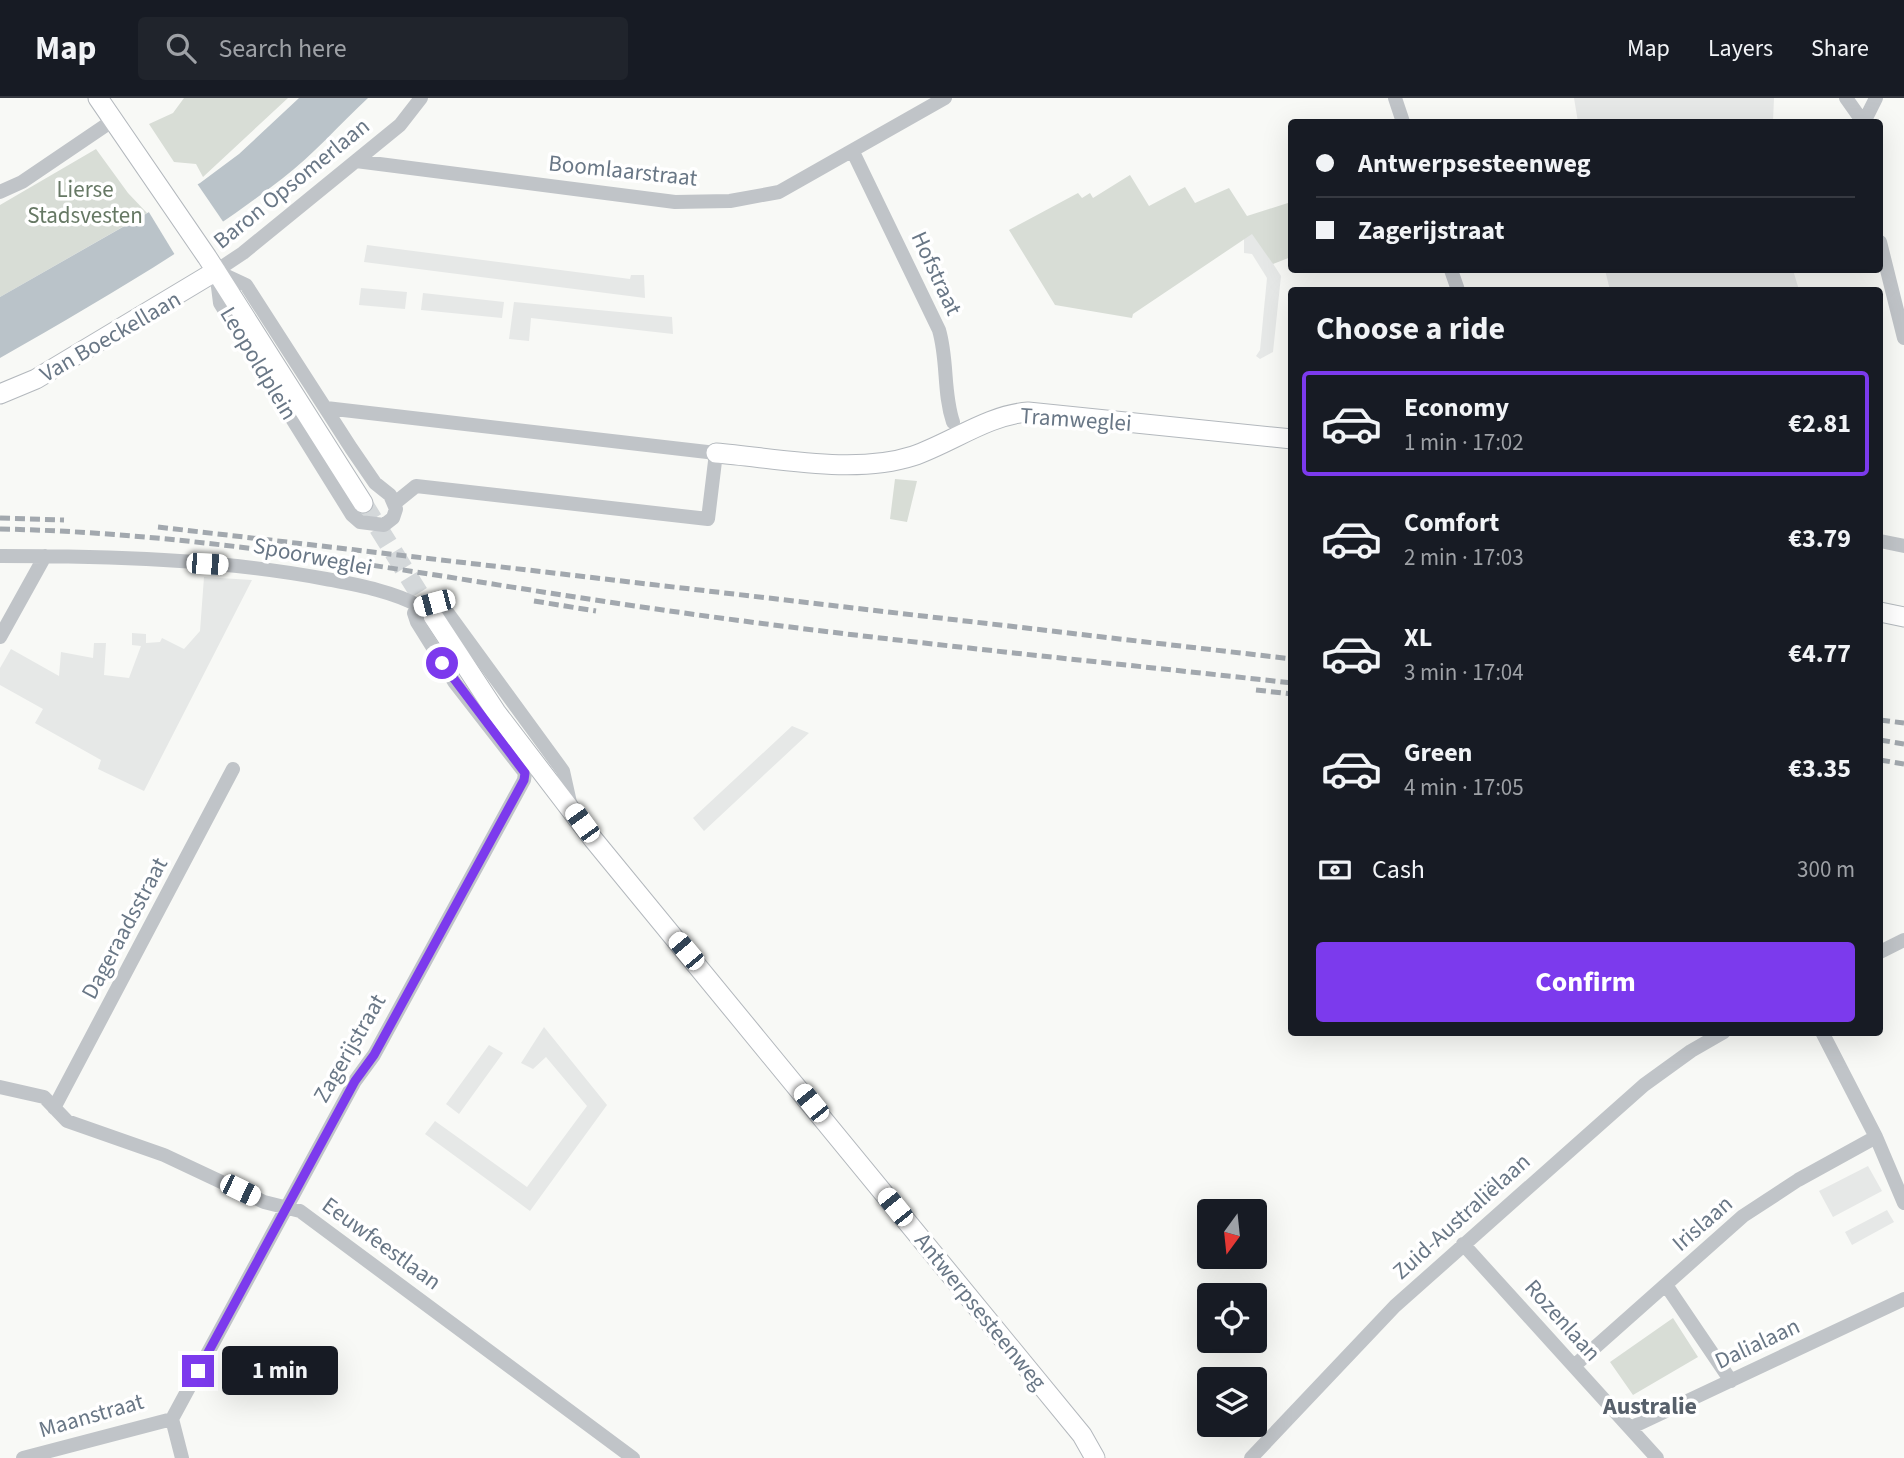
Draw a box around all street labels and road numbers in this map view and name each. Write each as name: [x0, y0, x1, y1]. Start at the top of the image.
street label: Baron Opsomerlaan: [206, 110, 377, 257]
street label: Boomlaarstraat: [547, 146, 699, 195]
street label: Hofstraat: [903, 226, 970, 321]
street label: Van Boeckellaan: [34, 283, 187, 390]
street label: Leopoldplein: [212, 300, 305, 426]
street label: Tramweglei: [1019, 399, 1133, 440]
street label: Spoorweglei: [251, 529, 375, 584]
street label: Dageraadsstraat: [73, 851, 176, 1005]
street label: Zagerijstraat: [305, 988, 394, 1109]
street label: Zuid-Australiëlaan: [1385, 1145, 1538, 1287]
street label: Irislaan: [1665, 1188, 1740, 1259]
street label: Eeuwfeestlaan: [315, 1189, 448, 1298]
street label: Antwerpsesteenweg: [907, 1226, 1055, 1397]
street label: Rozenlaan: [1517, 1272, 1608, 1369]
street label: Dalialaan: [1709, 1309, 1805, 1378]
street label: Maanstraat: [35, 1385, 148, 1446]

